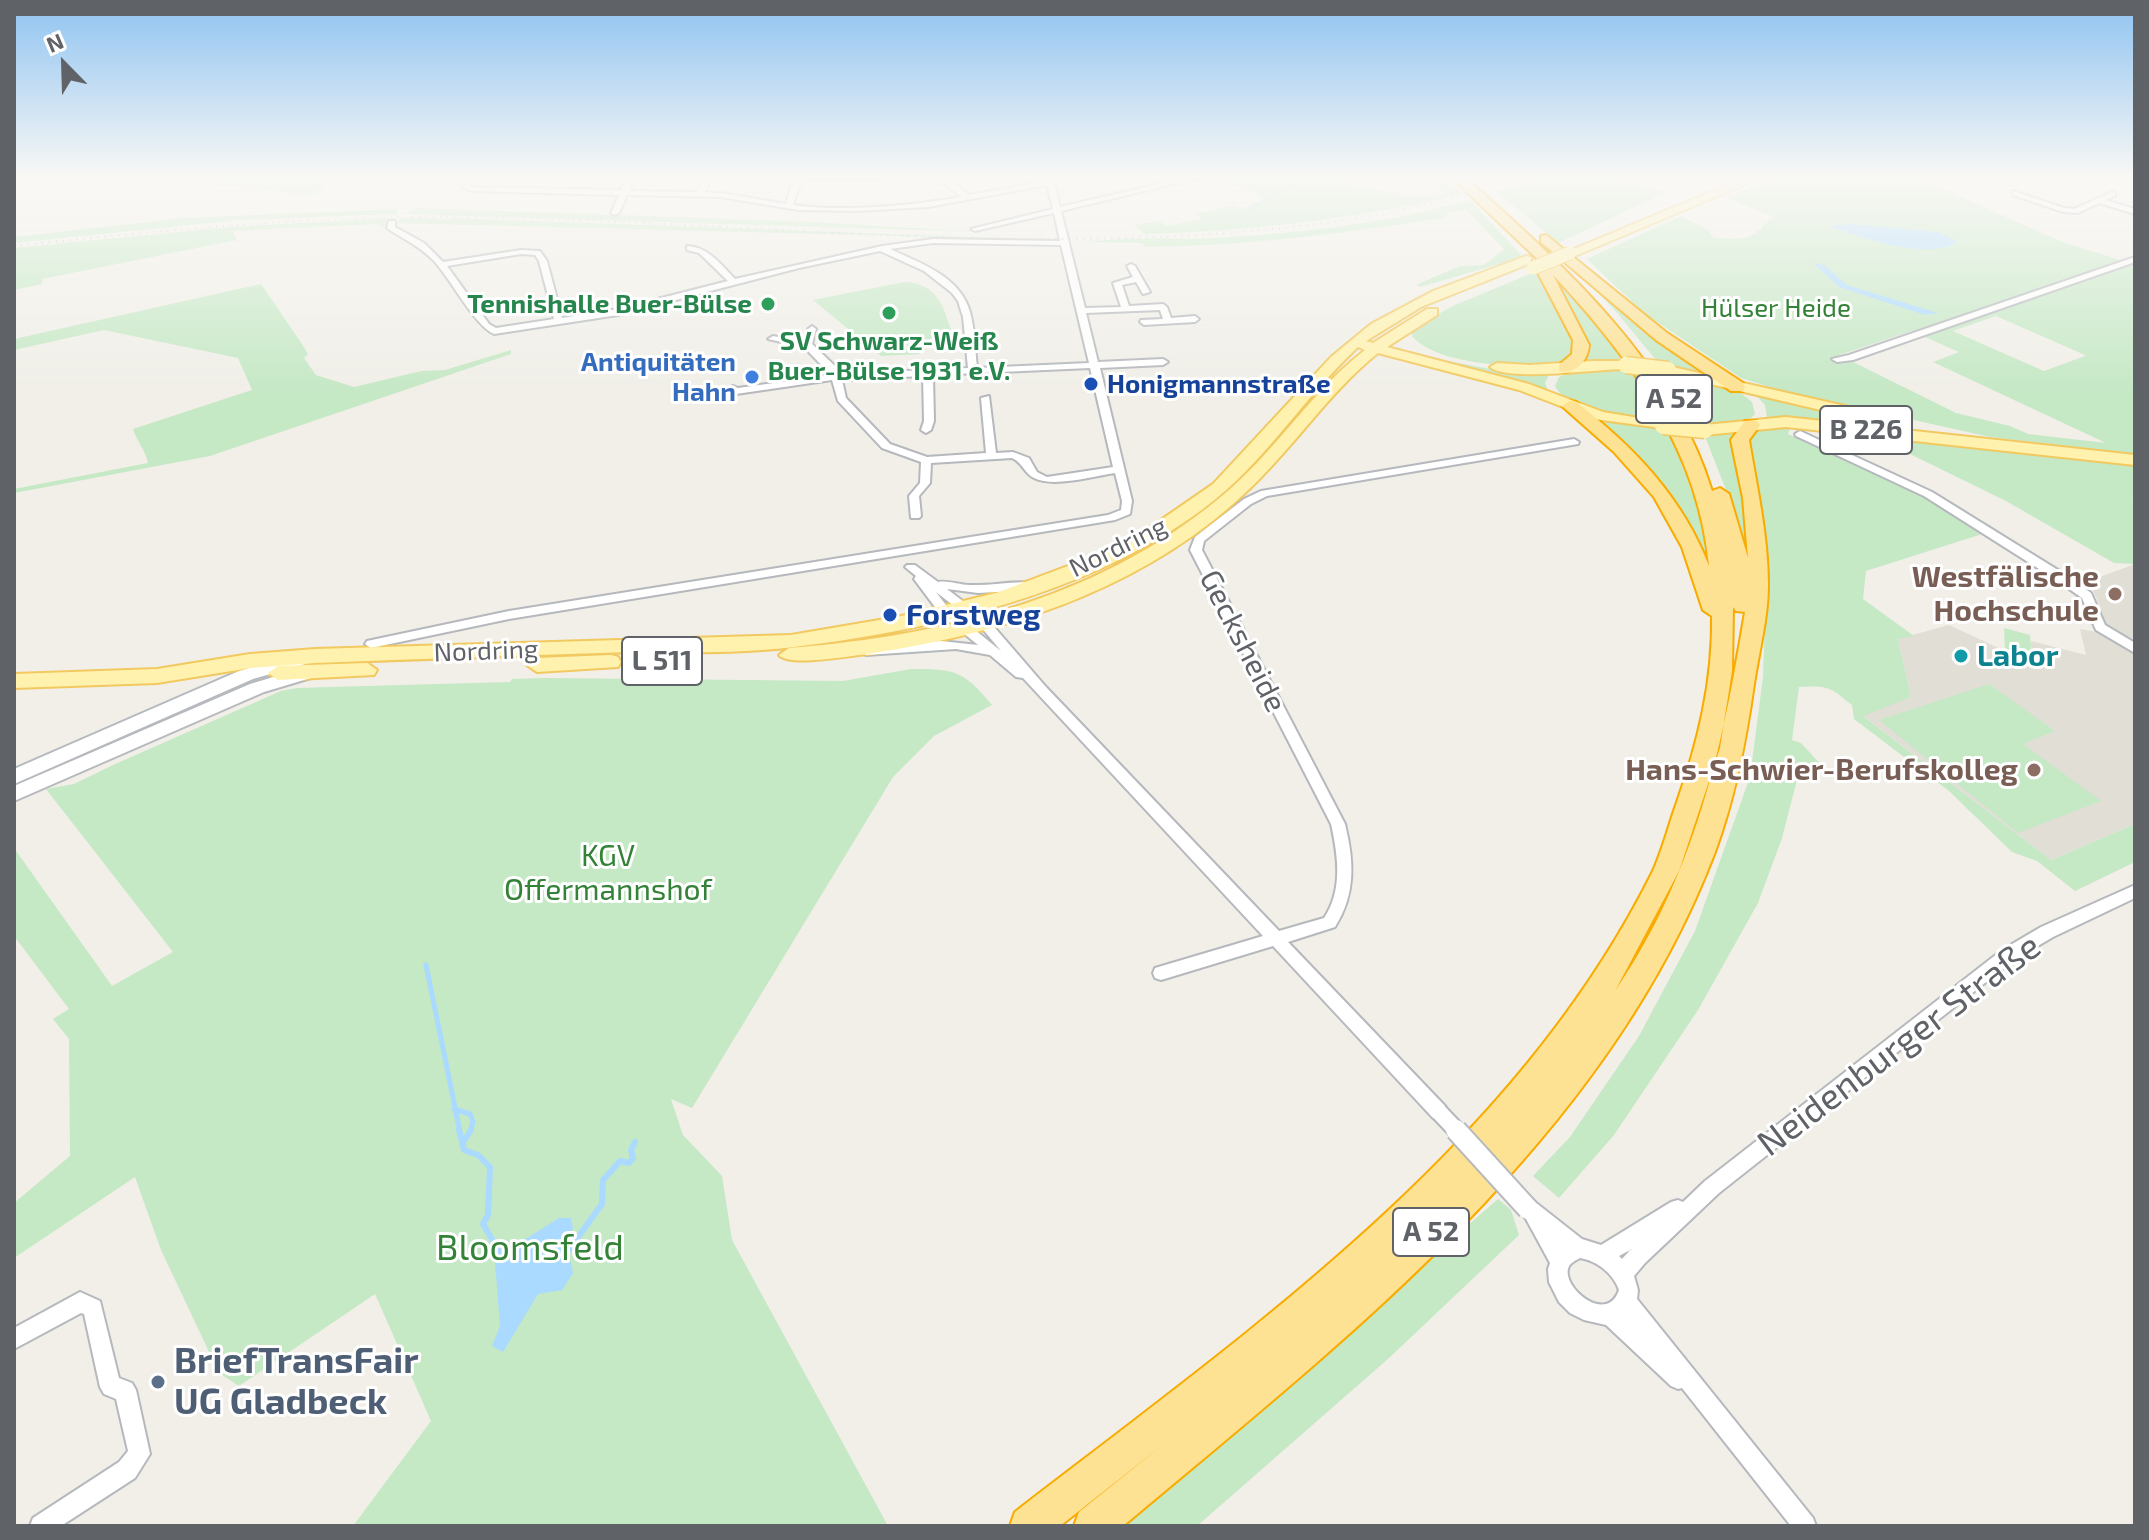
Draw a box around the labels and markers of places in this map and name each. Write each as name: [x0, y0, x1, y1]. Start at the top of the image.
place label: Tennishalle Buer-Bülse: [467, 288, 752, 320]
marker: Tennishalle Buer-Bülse: [759, 295, 777, 313]
marker: SV Schwarz-Weiß Buer-Bülse 1931 e.V.: [880, 304, 898, 322]
place label: SV Schwarz-Weiß Buer-Bülse 1931 e.V.: [768, 325, 1010, 386]
place label: Antiquitäten Hahn: [581, 346, 736, 408]
marker: Antiquitäten Hahn: [743, 368, 761, 386]
place label: Honigmannstraße: [1107, 368, 1331, 400]
marker: Honigmannstraße: [1082, 375, 1100, 393]
place label: Westfälische Hochschule: [1912, 559, 2099, 630]
marker: Westfälische Hochschule: [2106, 585, 2124, 603]
place label: Forstweg: [906, 597, 1041, 633]
marker: Forstweg: [881, 606, 899, 624]
place label: Labor: [1977, 638, 2059, 674]
marker: Labor: [1952, 647, 1970, 665]
place label: Hans-Schwier-Berufskolleg: [1625, 752, 2018, 788]
marker: Hans-Schwier-Berufskolleg: [2025, 761, 2043, 779]
place label: BriefTransFair UG Gladbeck: [174, 1339, 419, 1424]
marker: BriefTransFair UG Gladbeck: [149, 1373, 167, 1391]

